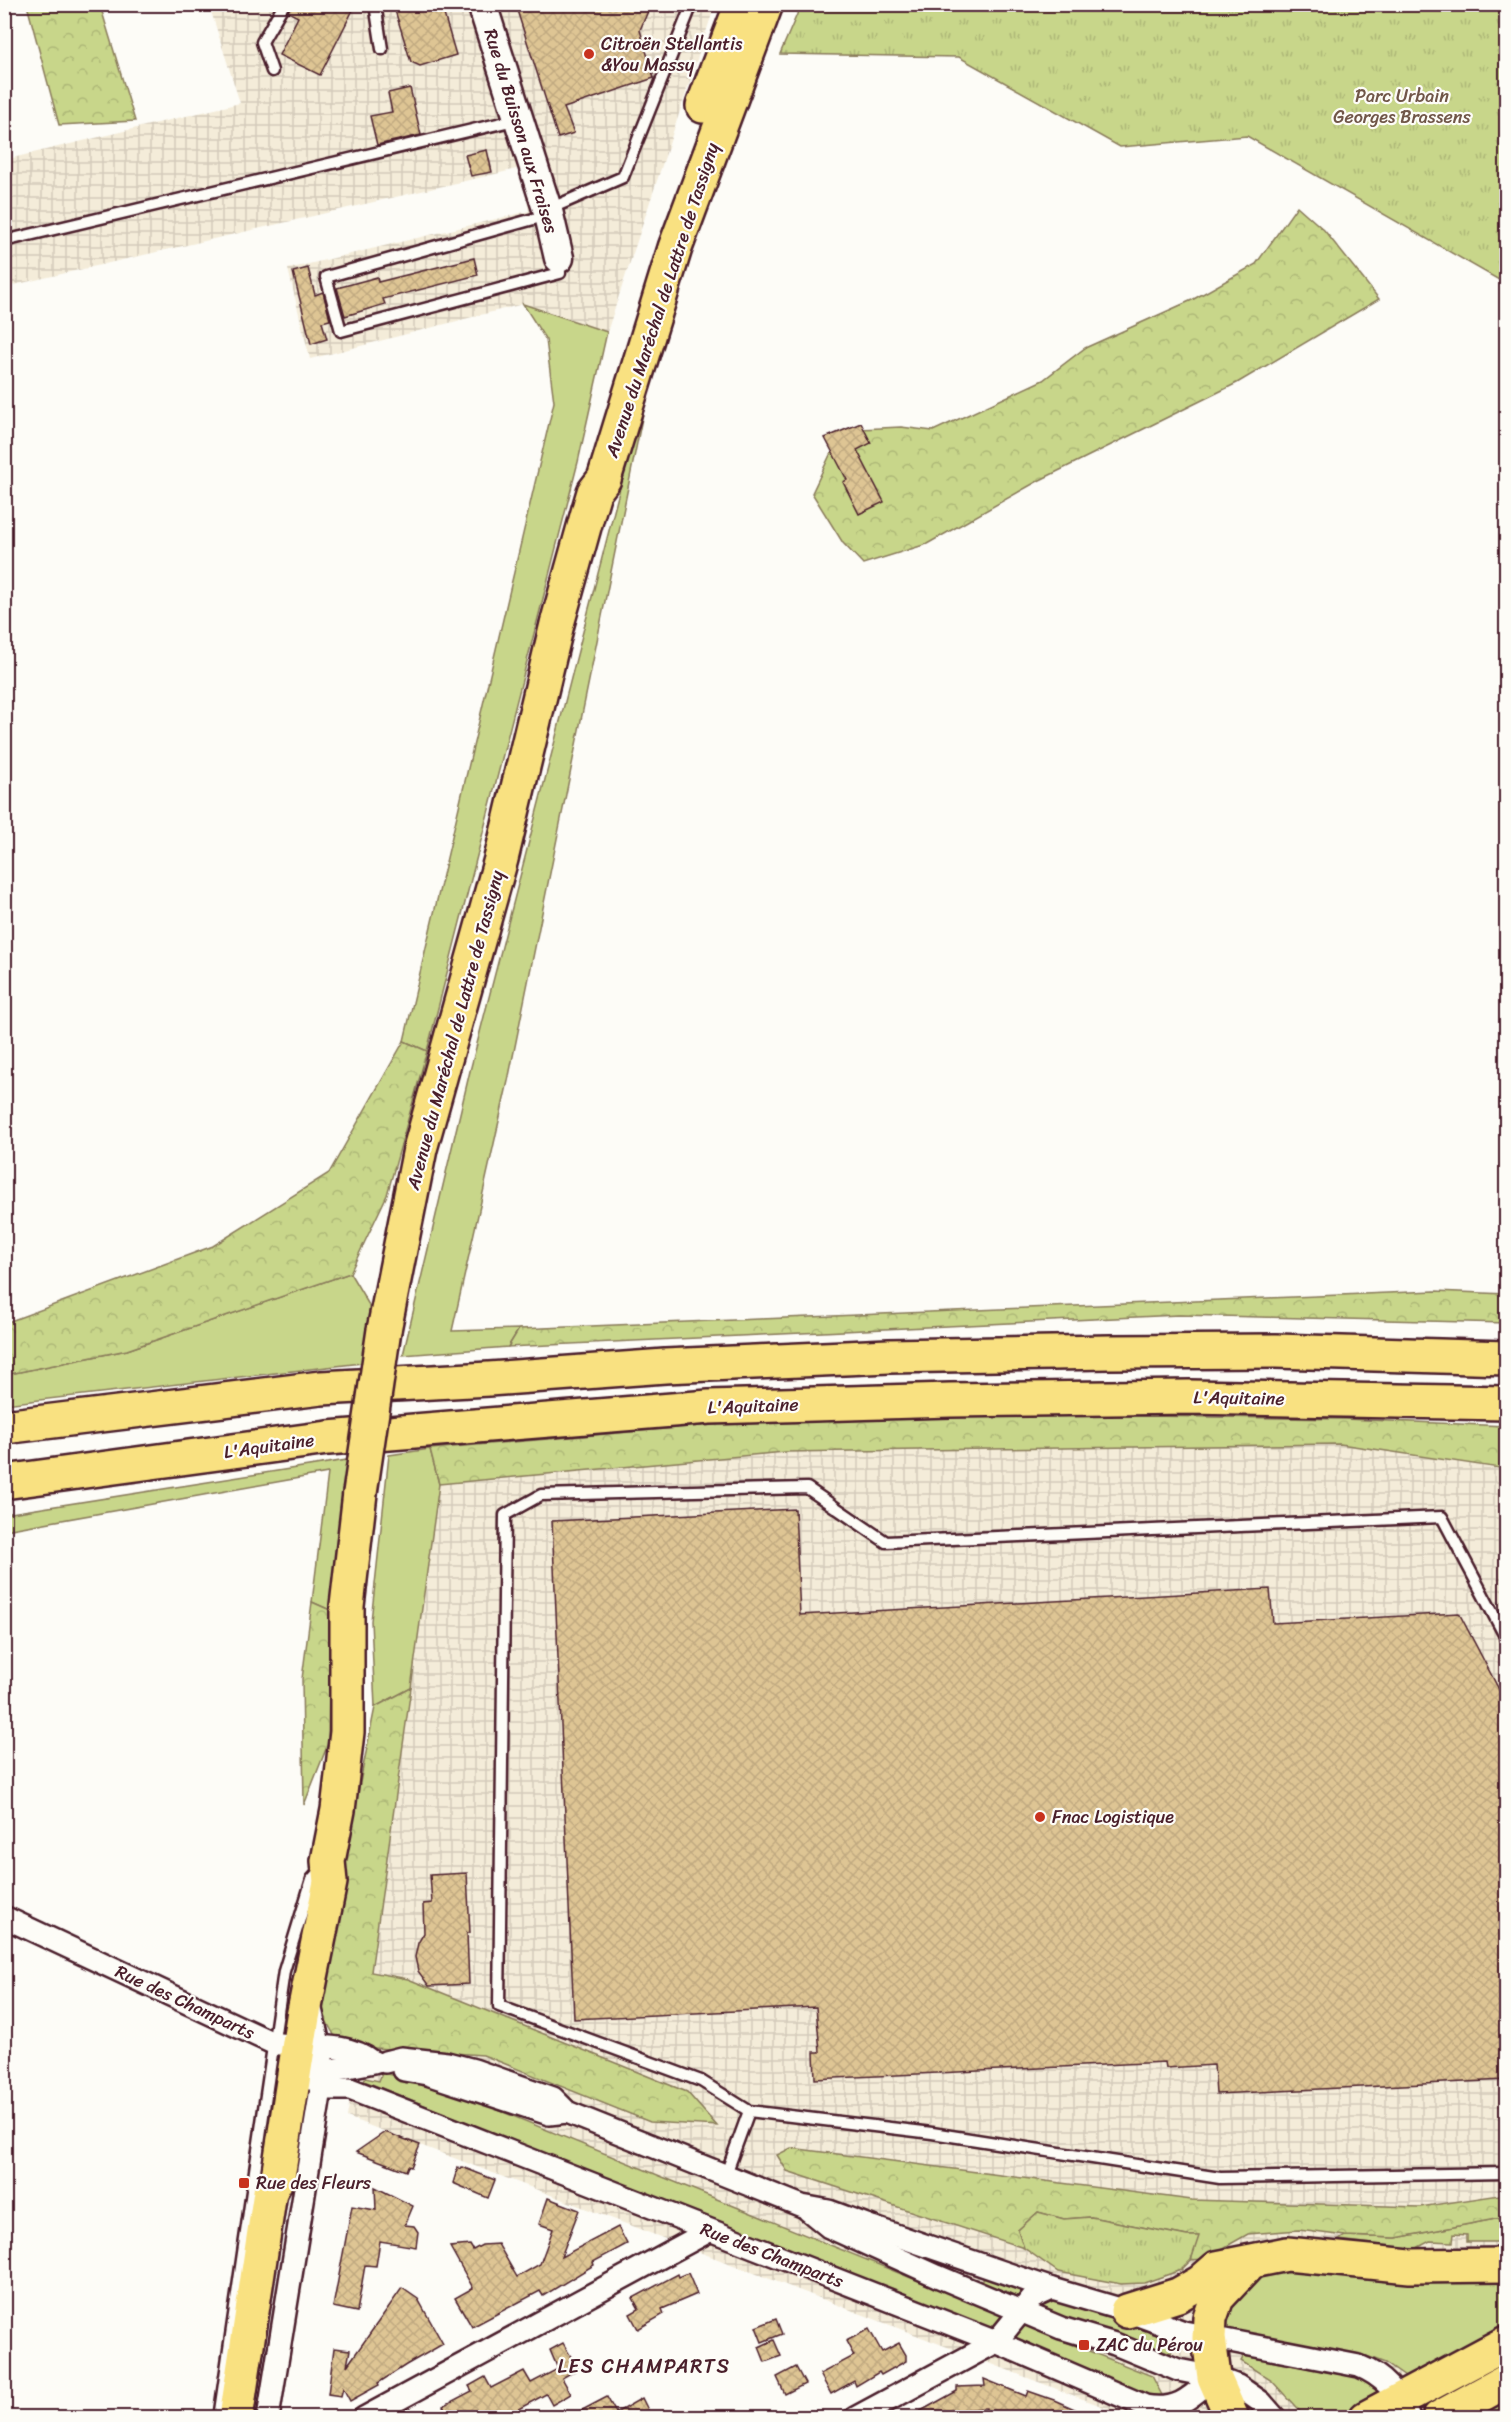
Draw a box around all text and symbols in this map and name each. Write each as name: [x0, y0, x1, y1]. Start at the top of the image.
street label: Rue du Buisson aux Fraises: [475, 25, 568, 238]
place label: Citroën Stellantis &You Massy: [601, 28, 743, 81]
marker: Citroën Stellantis &You Massy: [582, 47, 596, 61]
park label: Parc Urbain Georges Brassens: [1333, 80, 1471, 133]
street label: Avenue du Maréchal de Lattre de Tassigny: [596, 138, 728, 463]
street label: Avenue du Maréchal de Lattre de Tassigny: [397, 866, 513, 1194]
street label: L'Aquitaine: [1193, 1381, 1285, 1415]
street label: L'Aquitaine: [707, 1388, 799, 1424]
street label: L'Aquitaine: [222, 1424, 316, 1468]
place label: Fnac Logistique: [1052, 1801, 1174, 1833]
marker: Fnac Logistique: [1033, 1810, 1047, 1824]
street label: Rue des Champarts: [110, 1956, 261, 2049]
place label: Rue des Fleurs: [256, 2167, 372, 2199]
marker: Rue des Fleurs: [237, 2176, 251, 2190]
street label: Rue des Champarts: [696, 2213, 849, 2297]
place label: ZAC du Pérou: [1096, 2329, 1203, 2361]
marker: ZAC du Pérou: [1077, 2338, 1091, 2352]
district label: LES CHAMPARTS: [558, 2349, 730, 2384]

